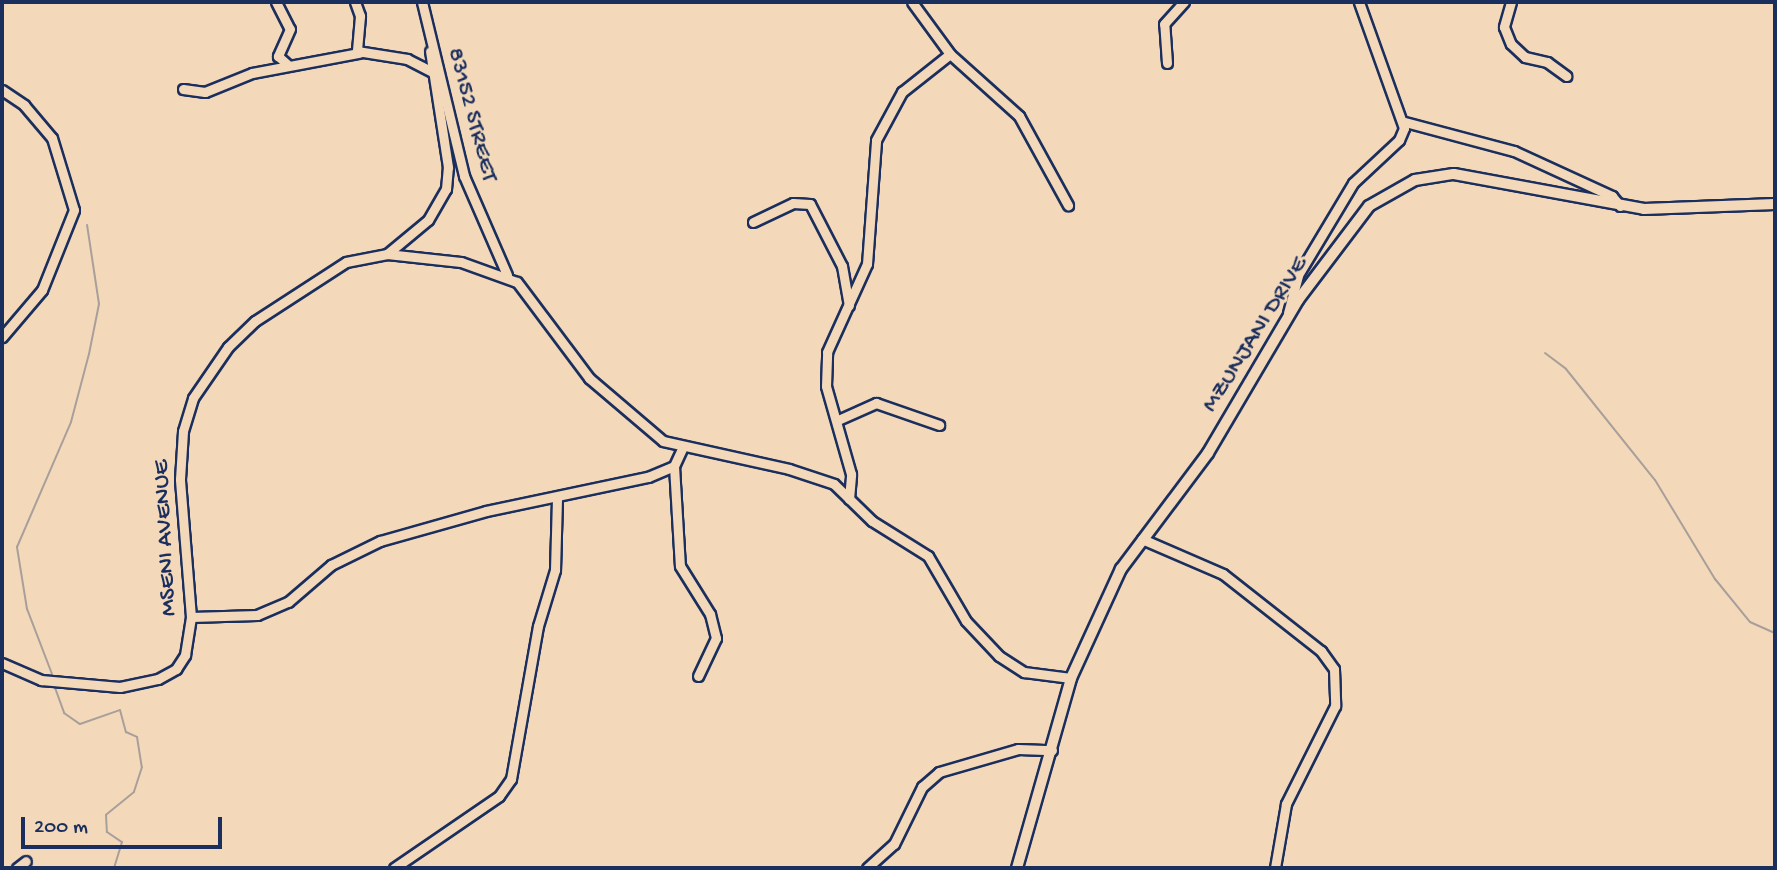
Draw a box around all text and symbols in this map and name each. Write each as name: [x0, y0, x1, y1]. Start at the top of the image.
street label: 83152 STREET: [439, 45, 503, 185]
street label: MZUNJANI DRIVE: [1197, 252, 1315, 418]
street label: MSENI AVENUE: [148, 459, 184, 617]
scale bar: [24, 804, 226, 848]
text: 200 m: [34, 816, 88, 841]

